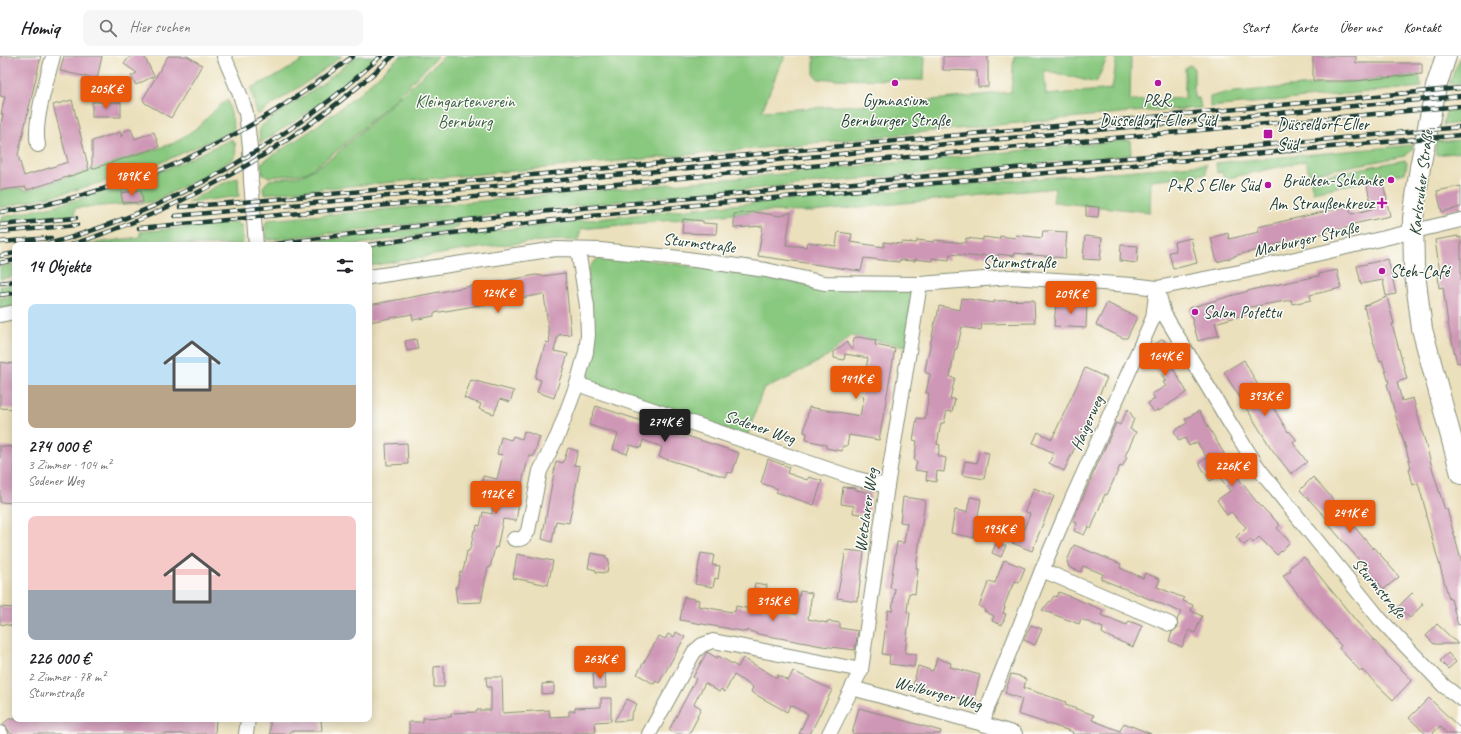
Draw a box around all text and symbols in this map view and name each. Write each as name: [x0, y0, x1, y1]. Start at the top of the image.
search box: [83, 10, 363, 46]
text: Homiq: [20, 16, 59, 40]
icon: search: [97, 17, 119, 39]
text: Hier suchen: [129, 18, 190, 37]
text: Start: [1241, 19, 1269, 36]
text: Karte: [1291, 19, 1317, 36]
text: Über uns: [1339, 19, 1381, 36]
text: Kontakt: [1403, 19, 1441, 36]
pin: 205K €: [73, 76, 139, 110]
marker: Gymnasium Bernburger Straße: [890, 78, 900, 88]
marker: P&R, Düsseldorf-Eller Süd: [1153, 78, 1163, 88]
text: 205K €: [90, 81, 122, 97]
place label: Gymnasium Bernburger Straße: [840, 90, 951, 131]
place label: P&R, Düsseldorf-Eller Süd: [1099, 90, 1219, 131]
park label: Kleingartenverein Bernburg: [415, 91, 516, 132]
place label: Düsseldorf-Eller Süd: [1277, 114, 1371, 155]
marker: Düsseldorf-Eller Süd: [1262, 128, 1274, 140]
street label: Karlsruher Straße: [1404, 128, 1438, 237]
pin: 189K €: [99, 163, 165, 197]
text: 189K €: [116, 168, 149, 184]
place label: Brücken-Schänke: [1282, 170, 1384, 191]
place label: P+R S Eller Süd: [1167, 175, 1262, 196]
marker: Brücken-Schänke: [1386, 175, 1396, 185]
marker: P+R S Eller Süd: [1263, 180, 1273, 190]
place label: Am Straußenkreuz: [1269, 193, 1376, 214]
marker: Am Straußenkreuz: [1377, 198, 1387, 208]
street label: Marburger Straße: [1251, 216, 1362, 261]
street label: Sturmstraße: [662, 228, 738, 258]
street label: Sturmstraße: [983, 252, 1057, 273]
icon: filters: [334, 255, 356, 277]
text: 14 Objekte: [28, 256, 91, 277]
place label: Steh-Café: [1390, 261, 1451, 282]
marker: Steh-Café: [1377, 266, 1387, 276]
pin: 124K €: [465, 280, 531, 314]
pin: 209K €: [1038, 281, 1104, 315]
text: 124K €: [481, 285, 515, 301]
text: 209K €: [1055, 286, 1088, 302]
place label: Salon Potettu: [1203, 302, 1283, 323]
marker: Salon Potettu: [1190, 307, 1200, 317]
icon: home: [156, 330, 228, 402]
pin: 164K €: [1132, 343, 1198, 377]
text: 164K €: [1148, 348, 1182, 364]
pin: 141K €: [823, 366, 889, 400]
text: 141K €: [839, 371, 873, 387]
pin: 393K €: [1232, 383, 1298, 417]
text: 393K €: [1249, 388, 1282, 404]
street label: Haigerweg: [1066, 391, 1109, 454]
street label: Sodener Weg: [722, 405, 799, 449]
pin: 274K €: [632, 409, 698, 443]
text: 274K €: [648, 414, 682, 430]
text: 274 000 €: [28, 436, 90, 457]
pin: 226K €: [1199, 453, 1265, 487]
text: 3 Zimmer · 104 m²: [28, 457, 111, 473]
text: 226K €: [1215, 458, 1249, 474]
street label: Wetzlarer Weg: [850, 466, 882, 553]
text: Sodener Weg: [28, 473, 84, 489]
pin: 192K €: [463, 481, 529, 515]
text: 192K €: [480, 486, 513, 502]
pin: 241K €: [1317, 500, 1383, 534]
text: 241K €: [1333, 505, 1367, 521]
pin: 195K €: [966, 516, 1032, 550]
text: 195K €: [983, 521, 1015, 537]
icon: home: [156, 542, 228, 614]
street label: Sturmstraße: [1348, 553, 1411, 624]
pin: 315K €: [740, 588, 806, 622]
text: 315K €: [757, 593, 789, 609]
pin: 263K €: [567, 646, 633, 680]
text: 226 000 €: [28, 648, 90, 669]
text: 263K €: [583, 651, 617, 667]
text: 2 Zimmer · 78 m²: [28, 669, 105, 685]
street label: Weilburger Weg: [892, 671, 985, 715]
text: Sturmstraße: [28, 685, 84, 701]

